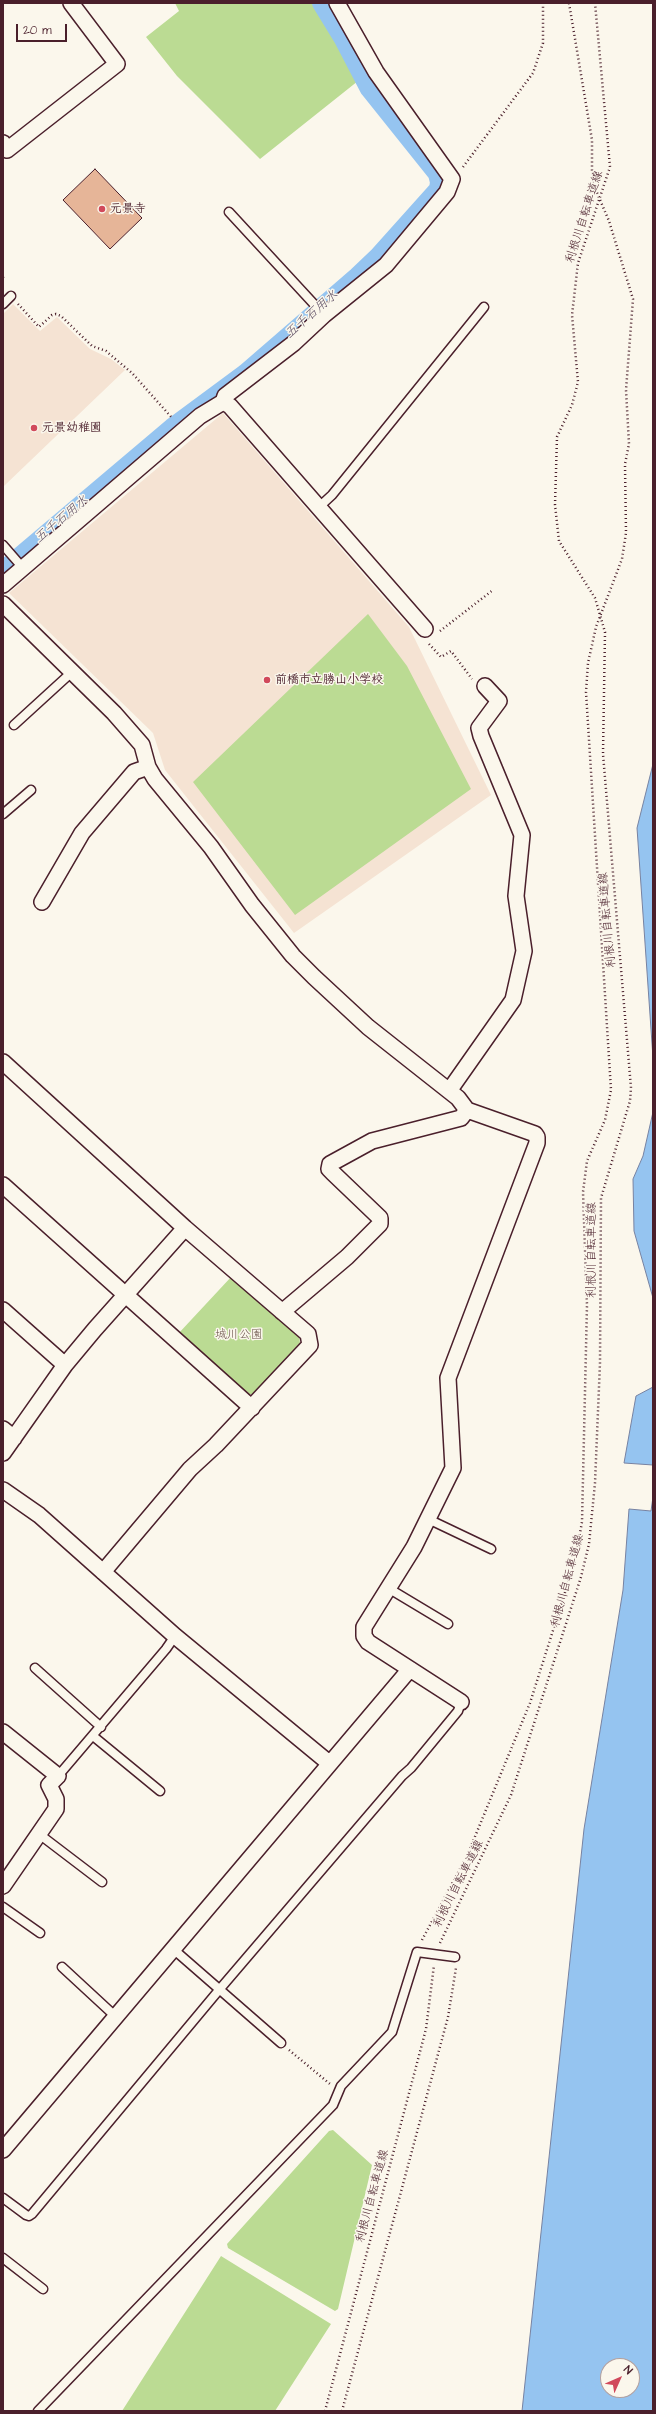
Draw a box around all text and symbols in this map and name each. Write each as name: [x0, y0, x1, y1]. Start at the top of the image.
scale bar: [18, 16, 69, 42]
text: 20 m: [23, 22, 52, 39]
street label: 利根川自転車道線: [563, 169, 607, 265]
place label: 元景寺: [110, 202, 146, 216]
marker: 元景寺: [97, 204, 107, 214]
water label: 五千石用水: [282, 288, 342, 342]
place label: 元景幼稚園: [42, 421, 102, 435]
marker: 元景幼稚園: [29, 423, 39, 433]
water label: 五千石用水: [32, 493, 92, 547]
place label: 前橋市立勝山小学校: [275, 673, 383, 687]
marker: 前橋市立勝山小学校: [262, 675, 272, 685]
street label: 利根川自転車道線: [597, 872, 619, 968]
street label: 利根川自転車道線: [585, 1202, 599, 1298]
park label: 城川公園: [215, 1328, 263, 1342]
street label: 利根川自転車道線: [549, 1533, 587, 1629]
street label: 利根川自転車道線: [431, 1838, 487, 1930]
street label: 利根川自転車道線: [354, 2148, 392, 2244]
north arrow: [600, 2358, 640, 2398]
text: N: [620, 2362, 636, 2378]

